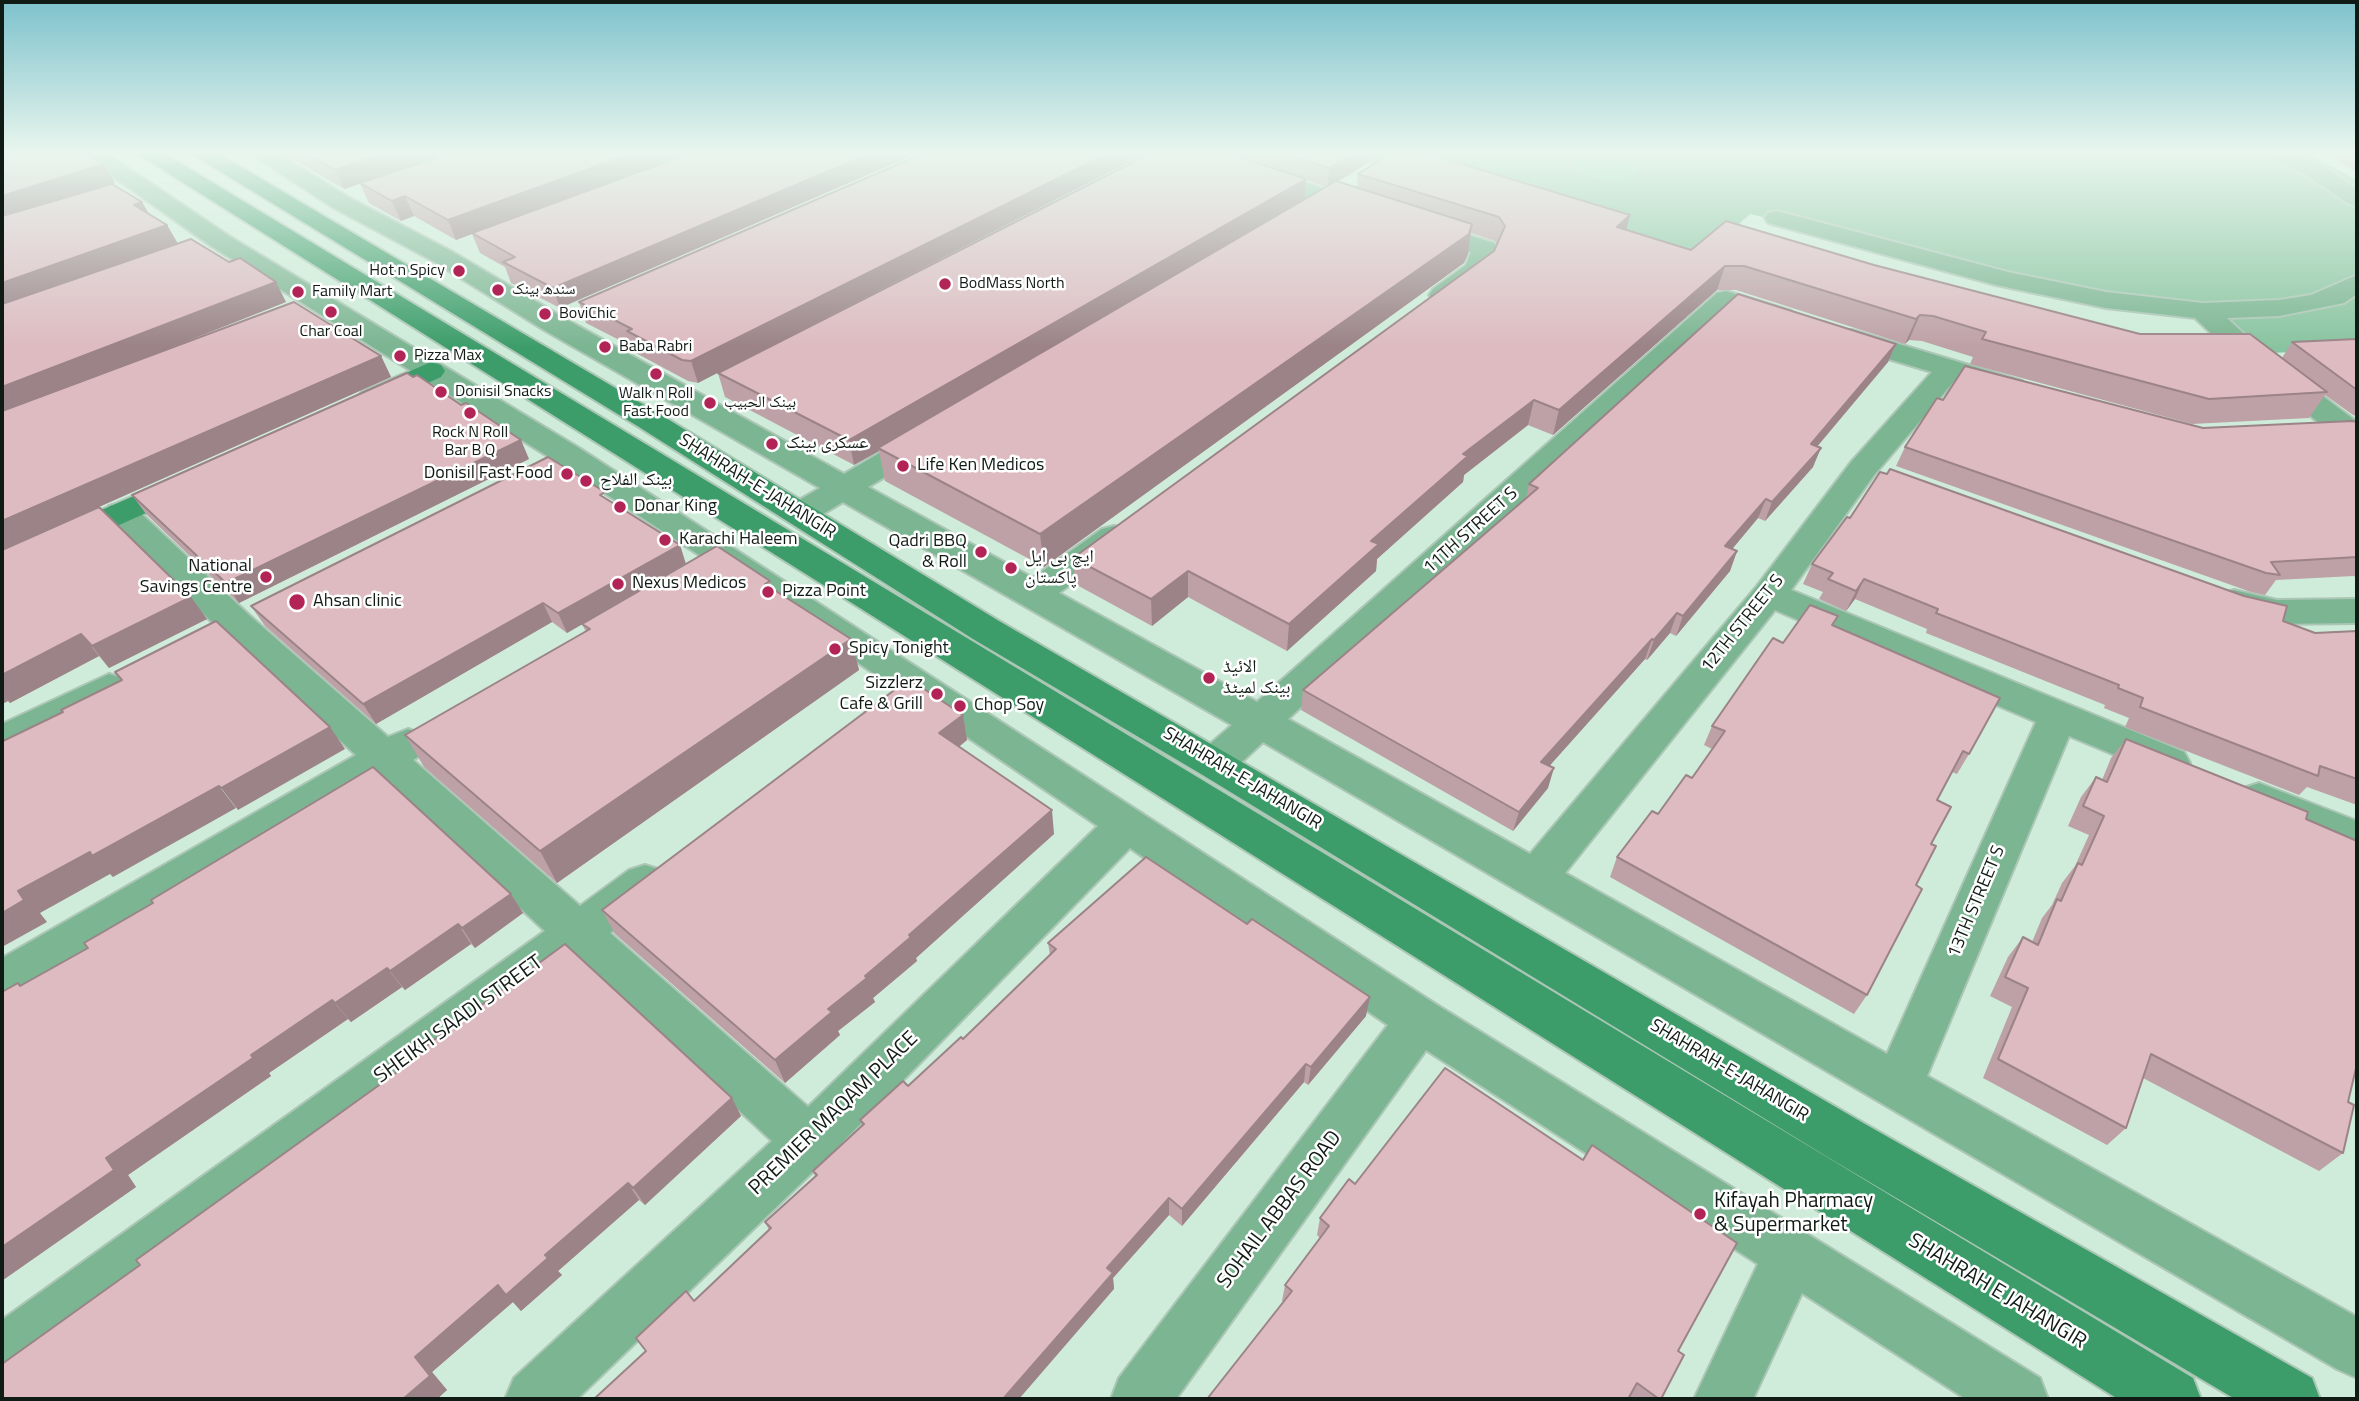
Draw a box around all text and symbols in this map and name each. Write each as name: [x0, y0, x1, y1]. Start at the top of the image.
place label: Hot n Spicy: [369, 261, 445, 281]
marker: Hot n Spicy: [451, 263, 467, 279]
place label: BodMass North: [959, 274, 1065, 294]
marker: BodMass North: [937, 276, 953, 292]
place label: سندھ بینک: [512, 280, 576, 300]
place label: Family Mart: [312, 282, 392, 302]
marker: سندھ بینک: [490, 282, 506, 298]
marker: Family Mart: [290, 284, 306, 300]
marker: Char Coal: [323, 304, 339, 320]
place label: BoviChic: [559, 304, 616, 324]
marker: BoviChic: [537, 306, 553, 322]
place label: Char Coal: [299, 322, 363, 342]
place label: Baba Rabri: [619, 337, 692, 357]
marker: Baba Rabri: [597, 339, 613, 355]
place label: Pizza Max: [414, 346, 482, 366]
marker: Pizza Max: [392, 348, 408, 364]
marker: Walk n Roll Fast Food: [648, 366, 664, 382]
place label: Donisil Snacks: [455, 382, 551, 402]
marker: Donisil Snacks: [433, 384, 449, 400]
place label: Walk n Roll Fast Food: [619, 384, 693, 422]
place label: بينک الحبيب: [724, 393, 796, 413]
marker: بينک الحبيب: [702, 395, 718, 411]
marker: Rock N Roll Bar B Q: [462, 405, 478, 421]
place label: Rock N Roll Bar B Q: [432, 423, 508, 461]
street label: SHAHRAH-E-JAHANGIR: [675, 430, 839, 544]
place label: عسکری بینک: [786, 433, 868, 455]
marker: عسکری بینک: [764, 436, 780, 452]
place label: Life Ken Medicos: [917, 455, 1044, 477]
marker: Life Ken Medicos: [895, 458, 911, 474]
place label: Donisil Fast Food: [424, 463, 553, 485]
marker: Donisil Fast Food: [559, 466, 575, 482]
place label: بینک الفلاح: [600, 470, 672, 492]
marker: بینک الفلاح: [578, 473, 594, 489]
street label: 11TH STREET S: [1420, 483, 1522, 579]
place label: Donar King: [634, 496, 717, 518]
marker: Donar King: [612, 499, 628, 515]
place label: Karachi Haleem: [679, 529, 797, 551]
place label: Qadri BBQ & Roll: [888, 531, 967, 574]
marker: Karachi Haleem: [657, 532, 673, 548]
marker: Qadri BBQ & Roll: [973, 544, 989, 560]
place label: ایچ بی ایل پاکستان: [1025, 547, 1094, 590]
place label: National Savings Centre: [140, 556, 252, 598]
marker: ایچ بی ایل پاکستان: [1003, 560, 1019, 576]
marker: National Savings Centre: [258, 569, 274, 585]
street label: 12TH STREET S: [1697, 571, 1789, 677]
place label: Nexus Medicos: [632, 573, 746, 595]
marker: Nexus Medicos: [610, 576, 626, 592]
place label: Pizza Point: [782, 581, 866, 603]
marker: Pizza Point: [760, 584, 776, 600]
place label: Ahsan clinic: [313, 591, 402, 613]
marker: Ahsan clinic: [287, 592, 307, 612]
place label: Spicy Tonight: [849, 638, 949, 660]
marker: Spicy Tonight: [827, 641, 843, 657]
place label: الائیڈ بینک لمیٹڈ: [1223, 657, 1290, 700]
marker: الائیڈ بینک لمیٹڈ: [1201, 670, 1217, 686]
place label: Sizzlerz Cafe & Grill: [839, 673, 923, 716]
marker: Sizzlerz Cafe & Grill: [929, 686, 945, 702]
place label: Chop Soy: [974, 695, 1044, 717]
marker: Chop Soy: [952, 698, 968, 714]
street label: SHAHRAH-E-JAHANGIR: [1159, 723, 1325, 835]
street label: 13TH STREET S: [1944, 843, 2010, 961]
street label: SHEIKH SAADI STREET: [370, 950, 548, 1090]
street label: SHAHRAH-E-JAHANGIR: [1646, 1015, 1812, 1127]
street label: PREMIER MAQAM PLACE: [744, 1027, 924, 1201]
street label: SOHAIL ABBAS ROAD: [1212, 1126, 1348, 1294]
place label: Kifayah Pharmacy & Supermarket: [1714, 1189, 1873, 1239]
marker: Kifayah Pharmacy & Supermarket: [1692, 1206, 1708, 1222]
street label: SHAHRAH E JAHANGIR: [1903, 1229, 2091, 1355]

